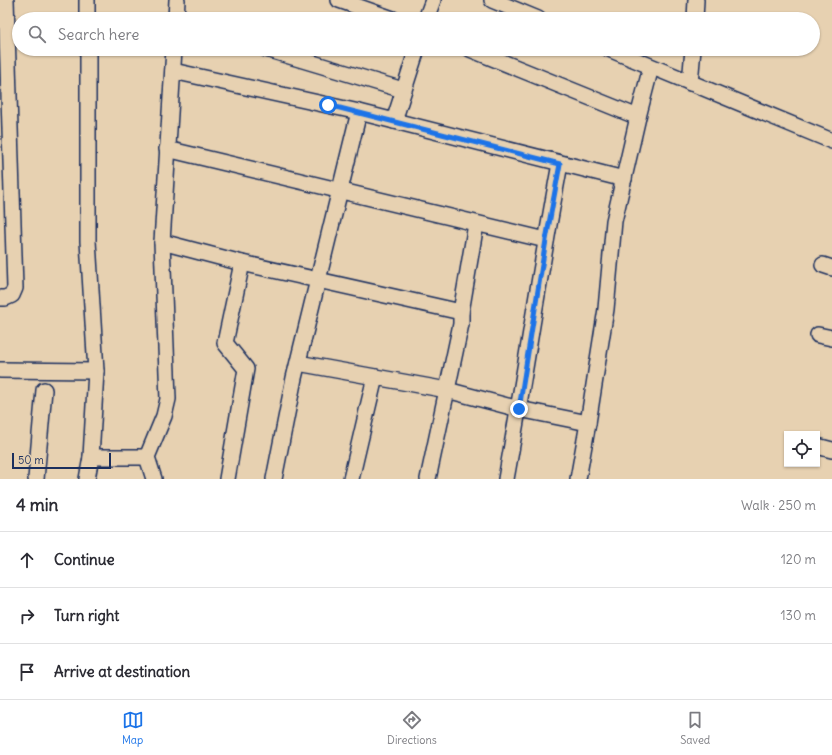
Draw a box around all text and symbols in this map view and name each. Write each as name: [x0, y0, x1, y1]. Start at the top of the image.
search box: [12, 12, 820, 56]
icon: search: [26, 23, 48, 45]
text: Search here: [58, 25, 139, 44]
route start: [319, 96, 337, 114]
route end: [510, 400, 528, 418]
map controls: [784, 431, 820, 467]
button: locate: [784, 431, 820, 467]
scale bar: [12, 451, 111, 470]
text: 50 m: [18, 453, 44, 467]
text: 4 min: [16, 494, 58, 516]
text: Walk · 250 m: [741, 497, 816, 514]
icon: ahead: [16, 549, 38, 571]
text: Continue: [54, 550, 115, 569]
text: 120 m: [781, 551, 816, 568]
icon: right: [16, 605, 38, 627]
text: Turn right: [54, 606, 119, 625]
text: 130 m: [780, 607, 816, 624]
icon: arrive: [16, 661, 38, 683]
text: Arrive at destination: [54, 662, 190, 681]
tab: Map: [122, 709, 144, 747]
tab: Directions: [387, 709, 437, 747]
tab: Saved: [680, 709, 710, 747]

